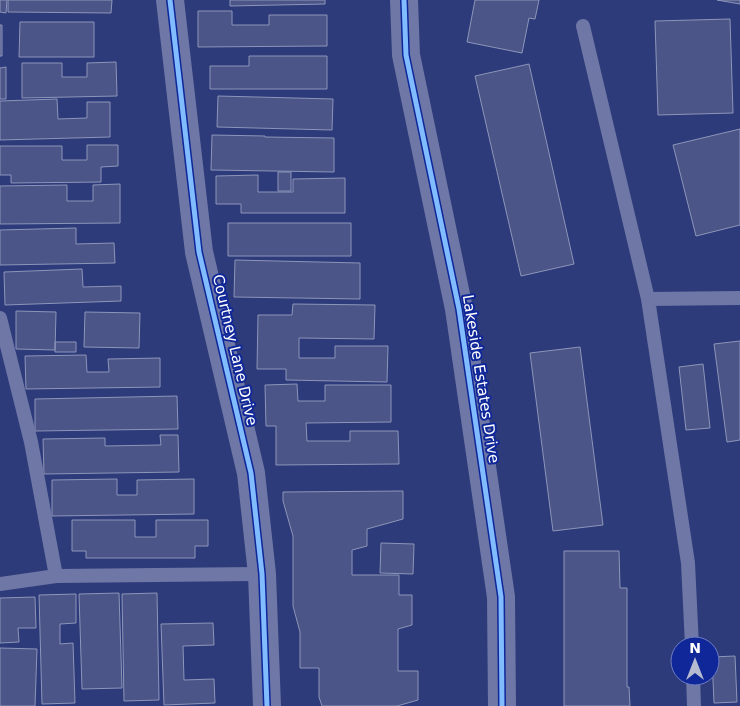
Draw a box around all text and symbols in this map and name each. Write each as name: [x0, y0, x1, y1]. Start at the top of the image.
street label: Courtney Lane Drive: [209, 273, 261, 427]
street label: Lakeside Estates Drive: [459, 293, 503, 465]
north arrow: [670, 636, 720, 686]
text: N: [689, 640, 701, 656]

